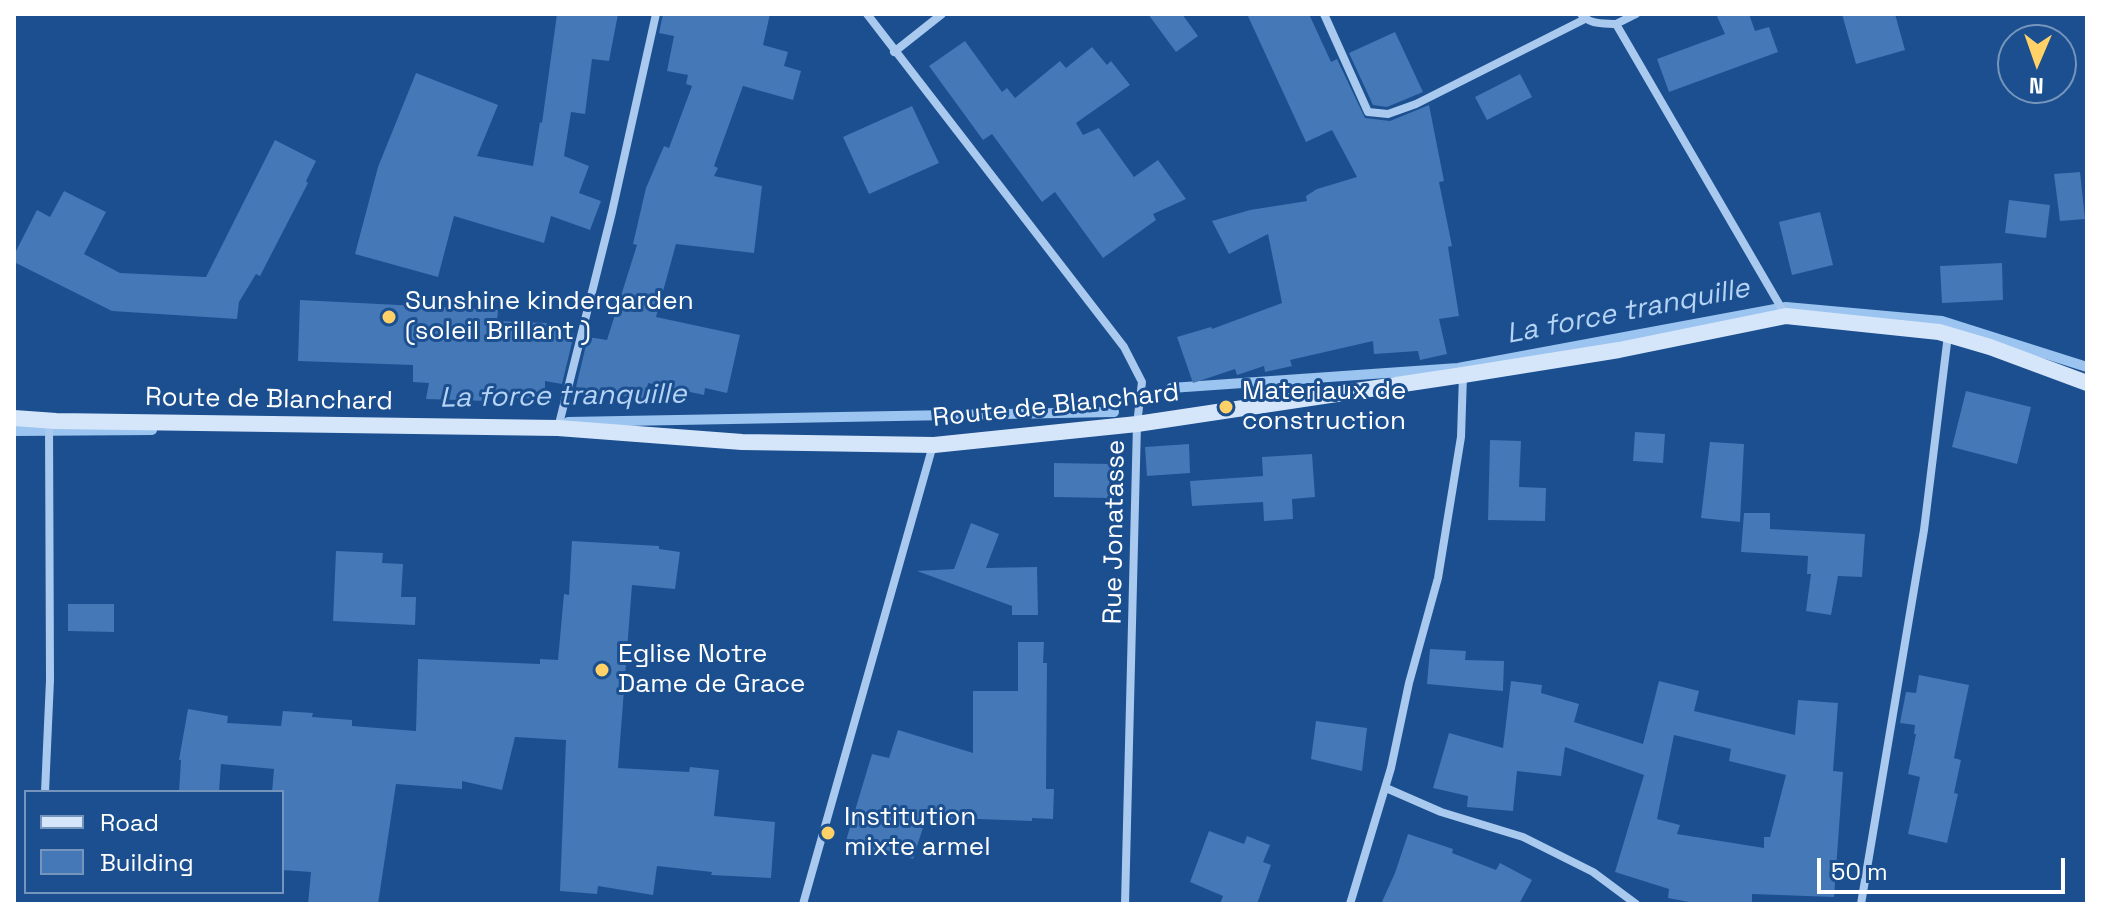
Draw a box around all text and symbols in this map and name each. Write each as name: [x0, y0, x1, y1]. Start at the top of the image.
north arrow: [1997, 24, 2077, 104]
text: N: [2028, 72, 2044, 100]
water label: La force tranquille: [1504, 272, 1752, 352]
place label: Sunshine kindergarden (soleil Brillant ): [405, 286, 694, 348]
marker: Sunshine kindergarden (soleil Brillant ): [380, 308, 398, 326]
place label: Materiaux de construction: [1242, 376, 1406, 438]
water label: La force tranquille: [439, 378, 687, 416]
street label: Route de Blanchard: [931, 378, 1181, 434]
street label: Route de Blanchard: [145, 382, 393, 418]
marker: Materiaux de construction: [1217, 398, 1235, 416]
street label: Rue Jonatasse: [1098, 439, 1132, 625]
place label: Eglise Notre Dame de Grace: [618, 639, 805, 700]
marker: Eglise Notre Dame de Grace: [593, 661, 611, 679]
legend: [24, 790, 284, 894]
place label: Institution mixte armel: [844, 802, 991, 864]
text: Road: [100, 807, 159, 838]
marker: Institution mixte armel: [819, 824, 837, 842]
scale bar: [1821, 842, 2069, 892]
text: Building: [100, 847, 194, 878]
text: 50 m: [1831, 856, 1888, 887]

